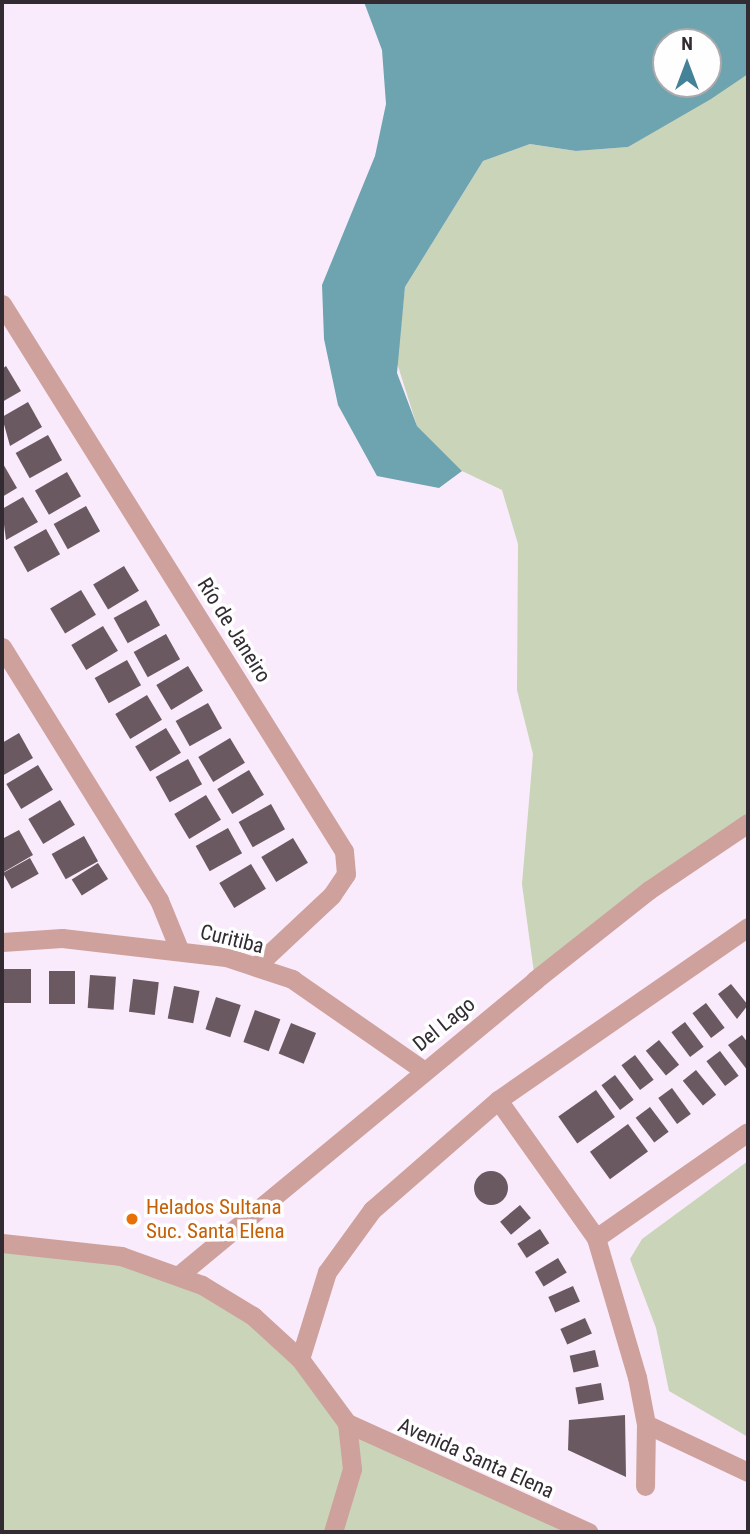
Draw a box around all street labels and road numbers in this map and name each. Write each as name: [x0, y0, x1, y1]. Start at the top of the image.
street label: Río de Janeiro: [192, 573, 276, 687]
street label: Curitiba: [198, 919, 266, 959]
street label: Del Lago: [408, 991, 480, 1057]
street label: Avenida Santa Elena: [394, 1412, 558, 1504]

